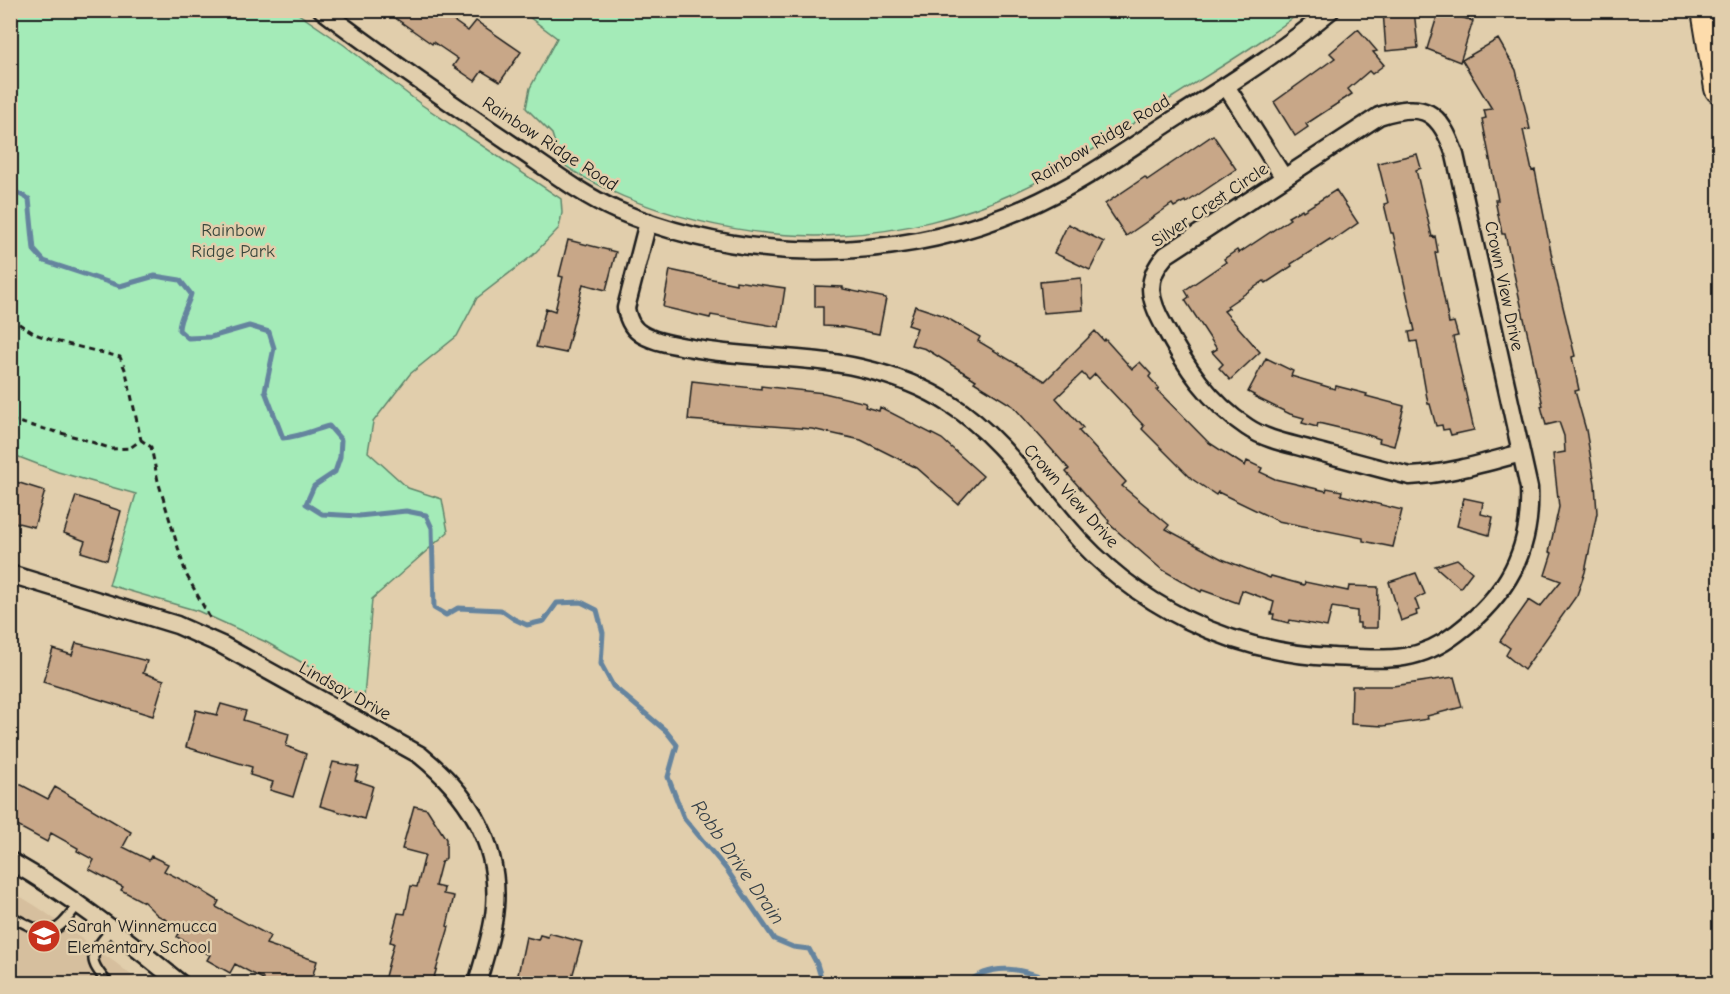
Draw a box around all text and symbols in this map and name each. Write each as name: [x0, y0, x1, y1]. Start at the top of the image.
street label: Rainbow Ridge Road: [1028, 90, 1174, 190]
street label: Rainbow Ridge Road: [478, 92, 622, 196]
street label: Silver Crest Circle: [1148, 158, 1272, 252]
street label: Crown View Drive: [1480, 219, 1528, 353]
park label: Rainbow Ridge Park: [191, 220, 275, 262]
street label: Crown View Drive: [1019, 440, 1123, 552]
street label: Lindsay Drive: [295, 657, 395, 725]
water label: Robb Drive Drain: [687, 795, 789, 929]
place label: Sarah Winnemucca Elementary School: [67, 916, 217, 958]
school or university icon: Sarah Winnemucca Elementary School: [26, 918, 62, 954]

